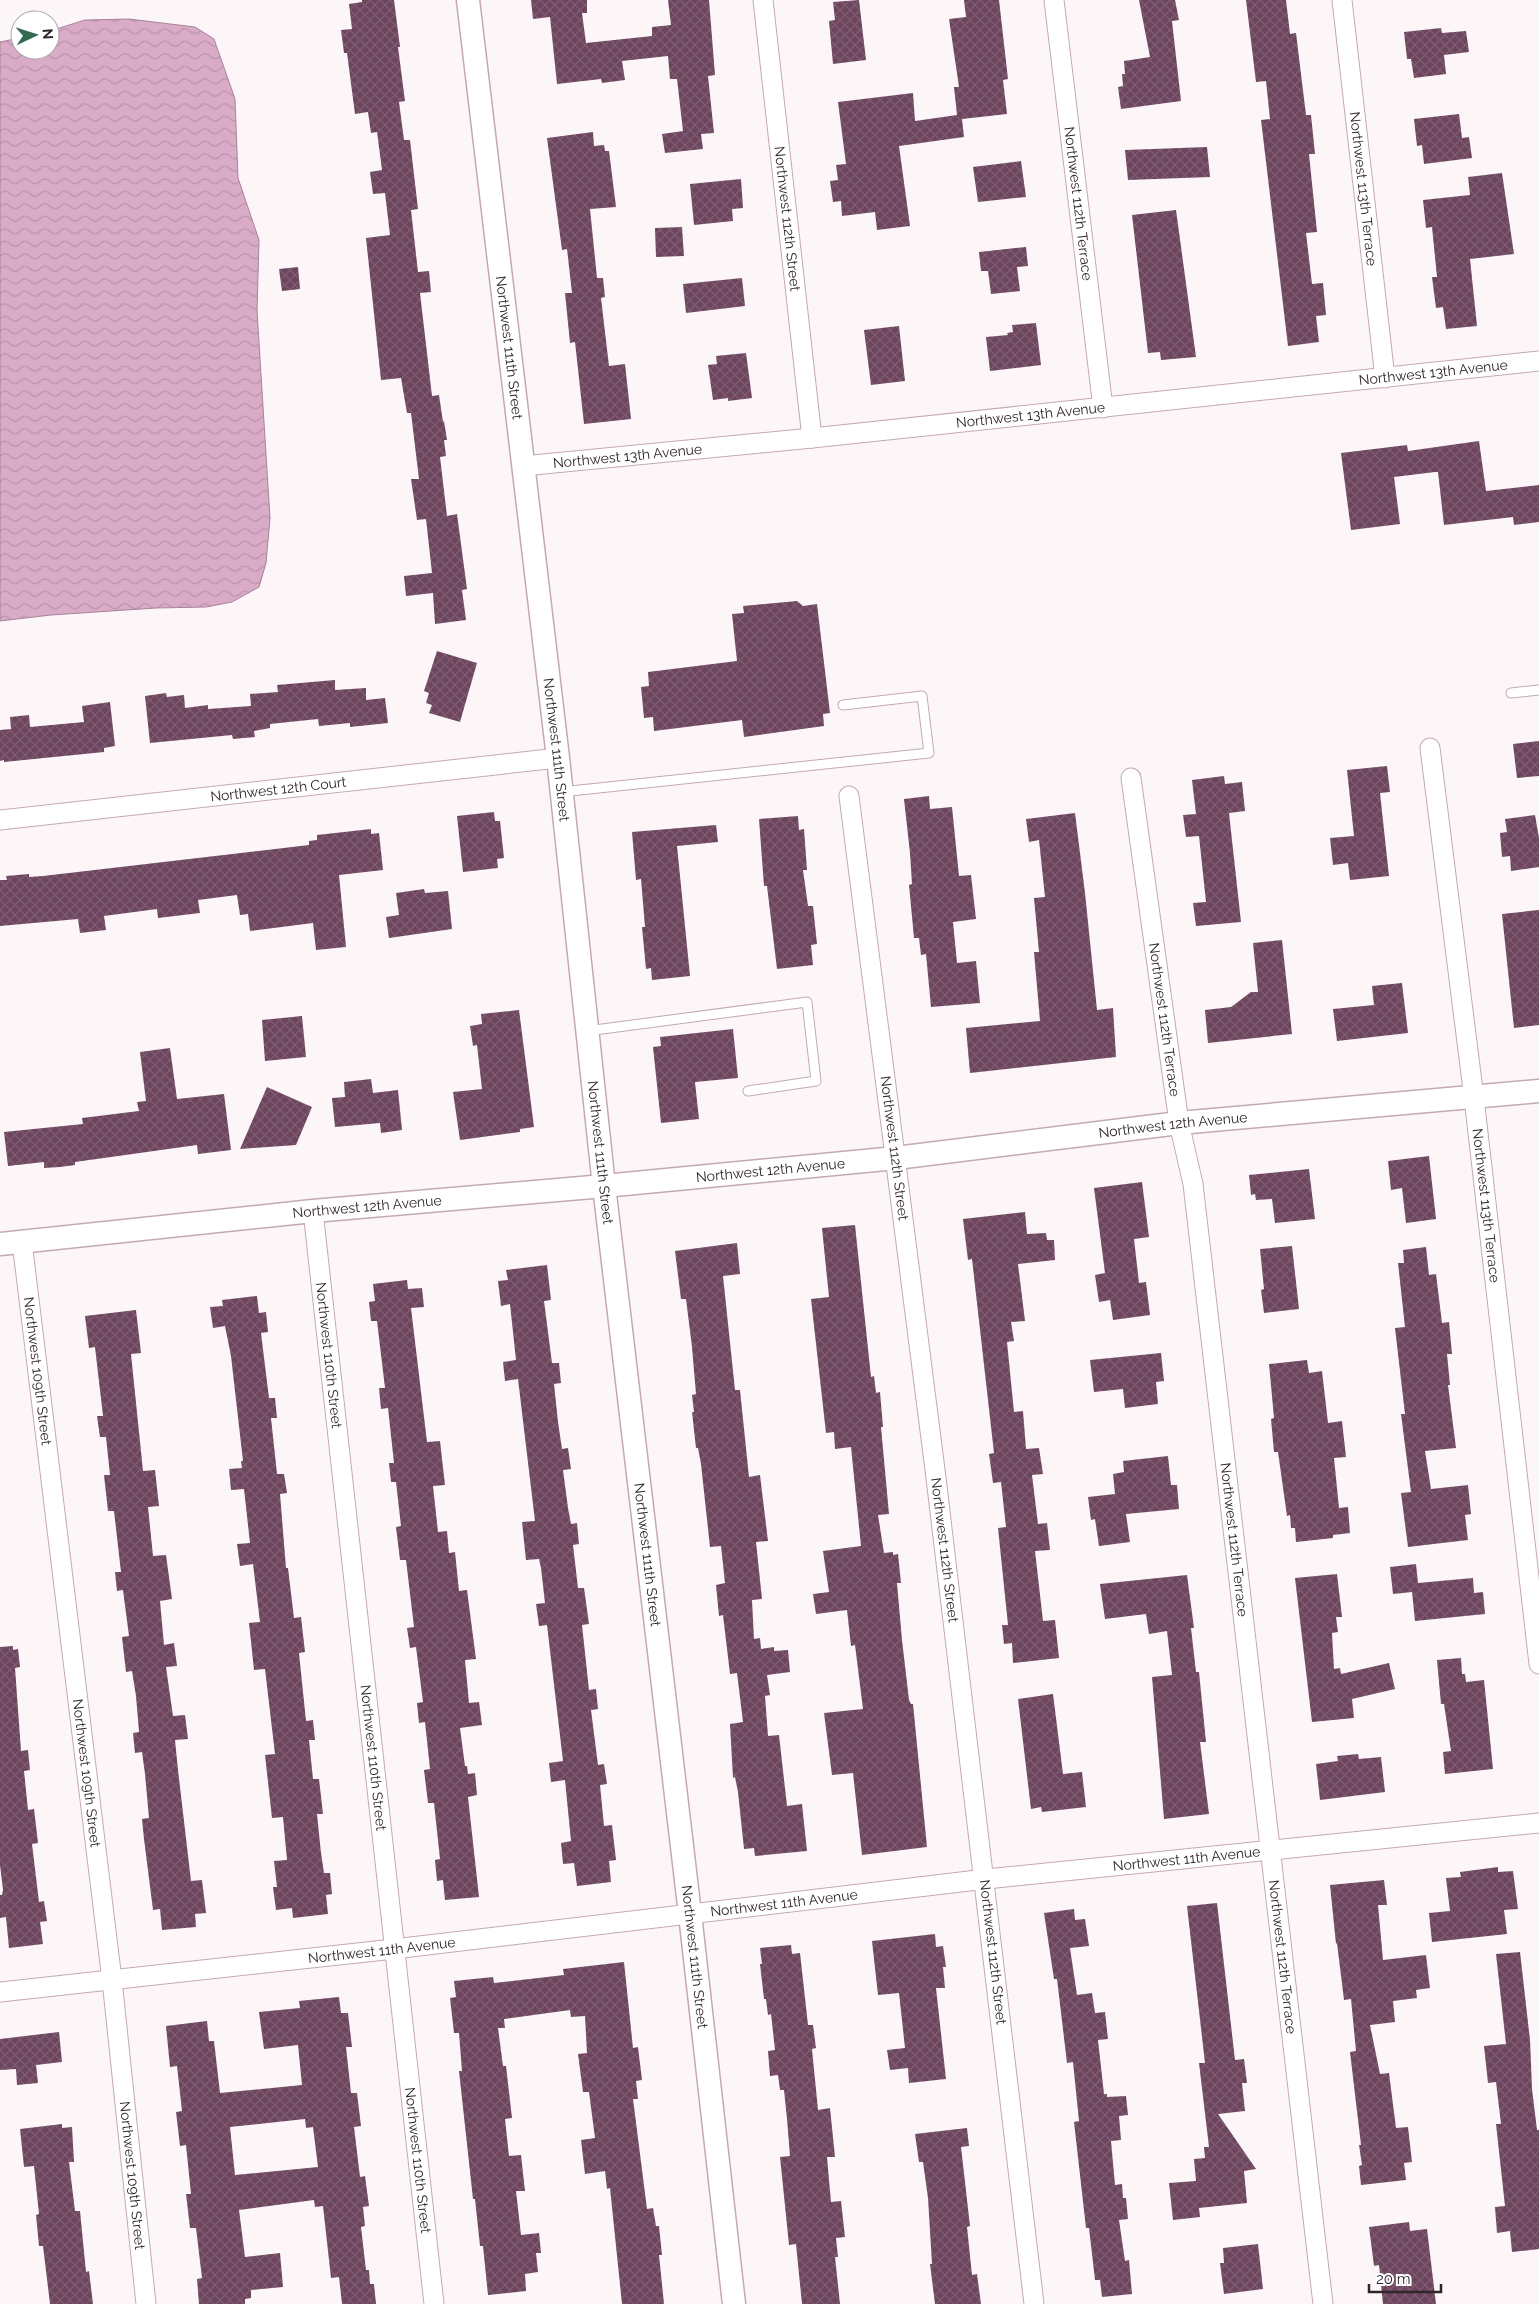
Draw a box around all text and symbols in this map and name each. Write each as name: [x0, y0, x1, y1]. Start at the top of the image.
north arrow: [10, 10, 60, 60]
text: N: [40, 28, 56, 40]
street label: Northwest 113th Terrace: [1347, 111, 1380, 267]
street label: Northwest 112th Terrace: [1061, 126, 1096, 281]
street label: Northwest 112th Street: [771, 145, 804, 292]
street label: Northwest 111th Street: [493, 275, 526, 420]
street label: Northwest 13th Avenue: [1358, 356, 1508, 388]
street label: Northwest 13th Avenue: [955, 399, 1106, 431]
street label: Northwest 13th Avenue: [552, 441, 703, 471]
street label: Northwest 111th Street: [541, 677, 573, 823]
street label: Northwest 12th Court: [209, 774, 347, 805]
street label: Northwest 112th Terrace: [1146, 942, 1183, 1097]
street label: Northwest 112th Street: [877, 1075, 912, 1222]
street label: Northwest 111th Street: [585, 1080, 616, 1225]
street label: Northwest 12th Avenue: [1098, 1109, 1248, 1141]
street label: Northwest 113th Terrace: [1470, 1128, 1503, 1283]
street label: Northwest 12th Avenue: [695, 1155, 846, 1185]
street label: Northwest 12th Avenue: [292, 1192, 442, 1221]
street label: Northwest 110th Street: [313, 1281, 345, 1429]
street label: Northwest 109th Street: [21, 1296, 55, 1446]
street label: Northwest 112th Terrace: [1217, 1462, 1251, 1618]
street label: Northwest 112th Street: [928, 1477, 962, 1623]
street label: Northwest 111th Street: [631, 1482, 664, 1628]
street label: Northwest 110th Street: [357, 1684, 390, 1832]
street label: Northwest 109th Street: [70, 1698, 104, 1848]
street label: Northwest 11th Avenue: [1112, 1843, 1261, 1874]
street label: Northwest 112th Street: [977, 1879, 1010, 2026]
street label: Northwest 112th Terrace: [1266, 1879, 1300, 2035]
street label: Northwest 111th Street: [679, 1884, 711, 2030]
street label: Northwest 11th Avenue: [709, 1886, 859, 1920]
street label: Northwest 11th Avenue: [307, 1934, 456, 1966]
street label: Northwest 110th Street: [402, 2086, 434, 2234]
street label: Northwest 109th Street: [117, 2100, 148, 2251]
scale bar: [1369, 2262, 1442, 2294]
text: 20 m: [1376, 2270, 1411, 2288]

